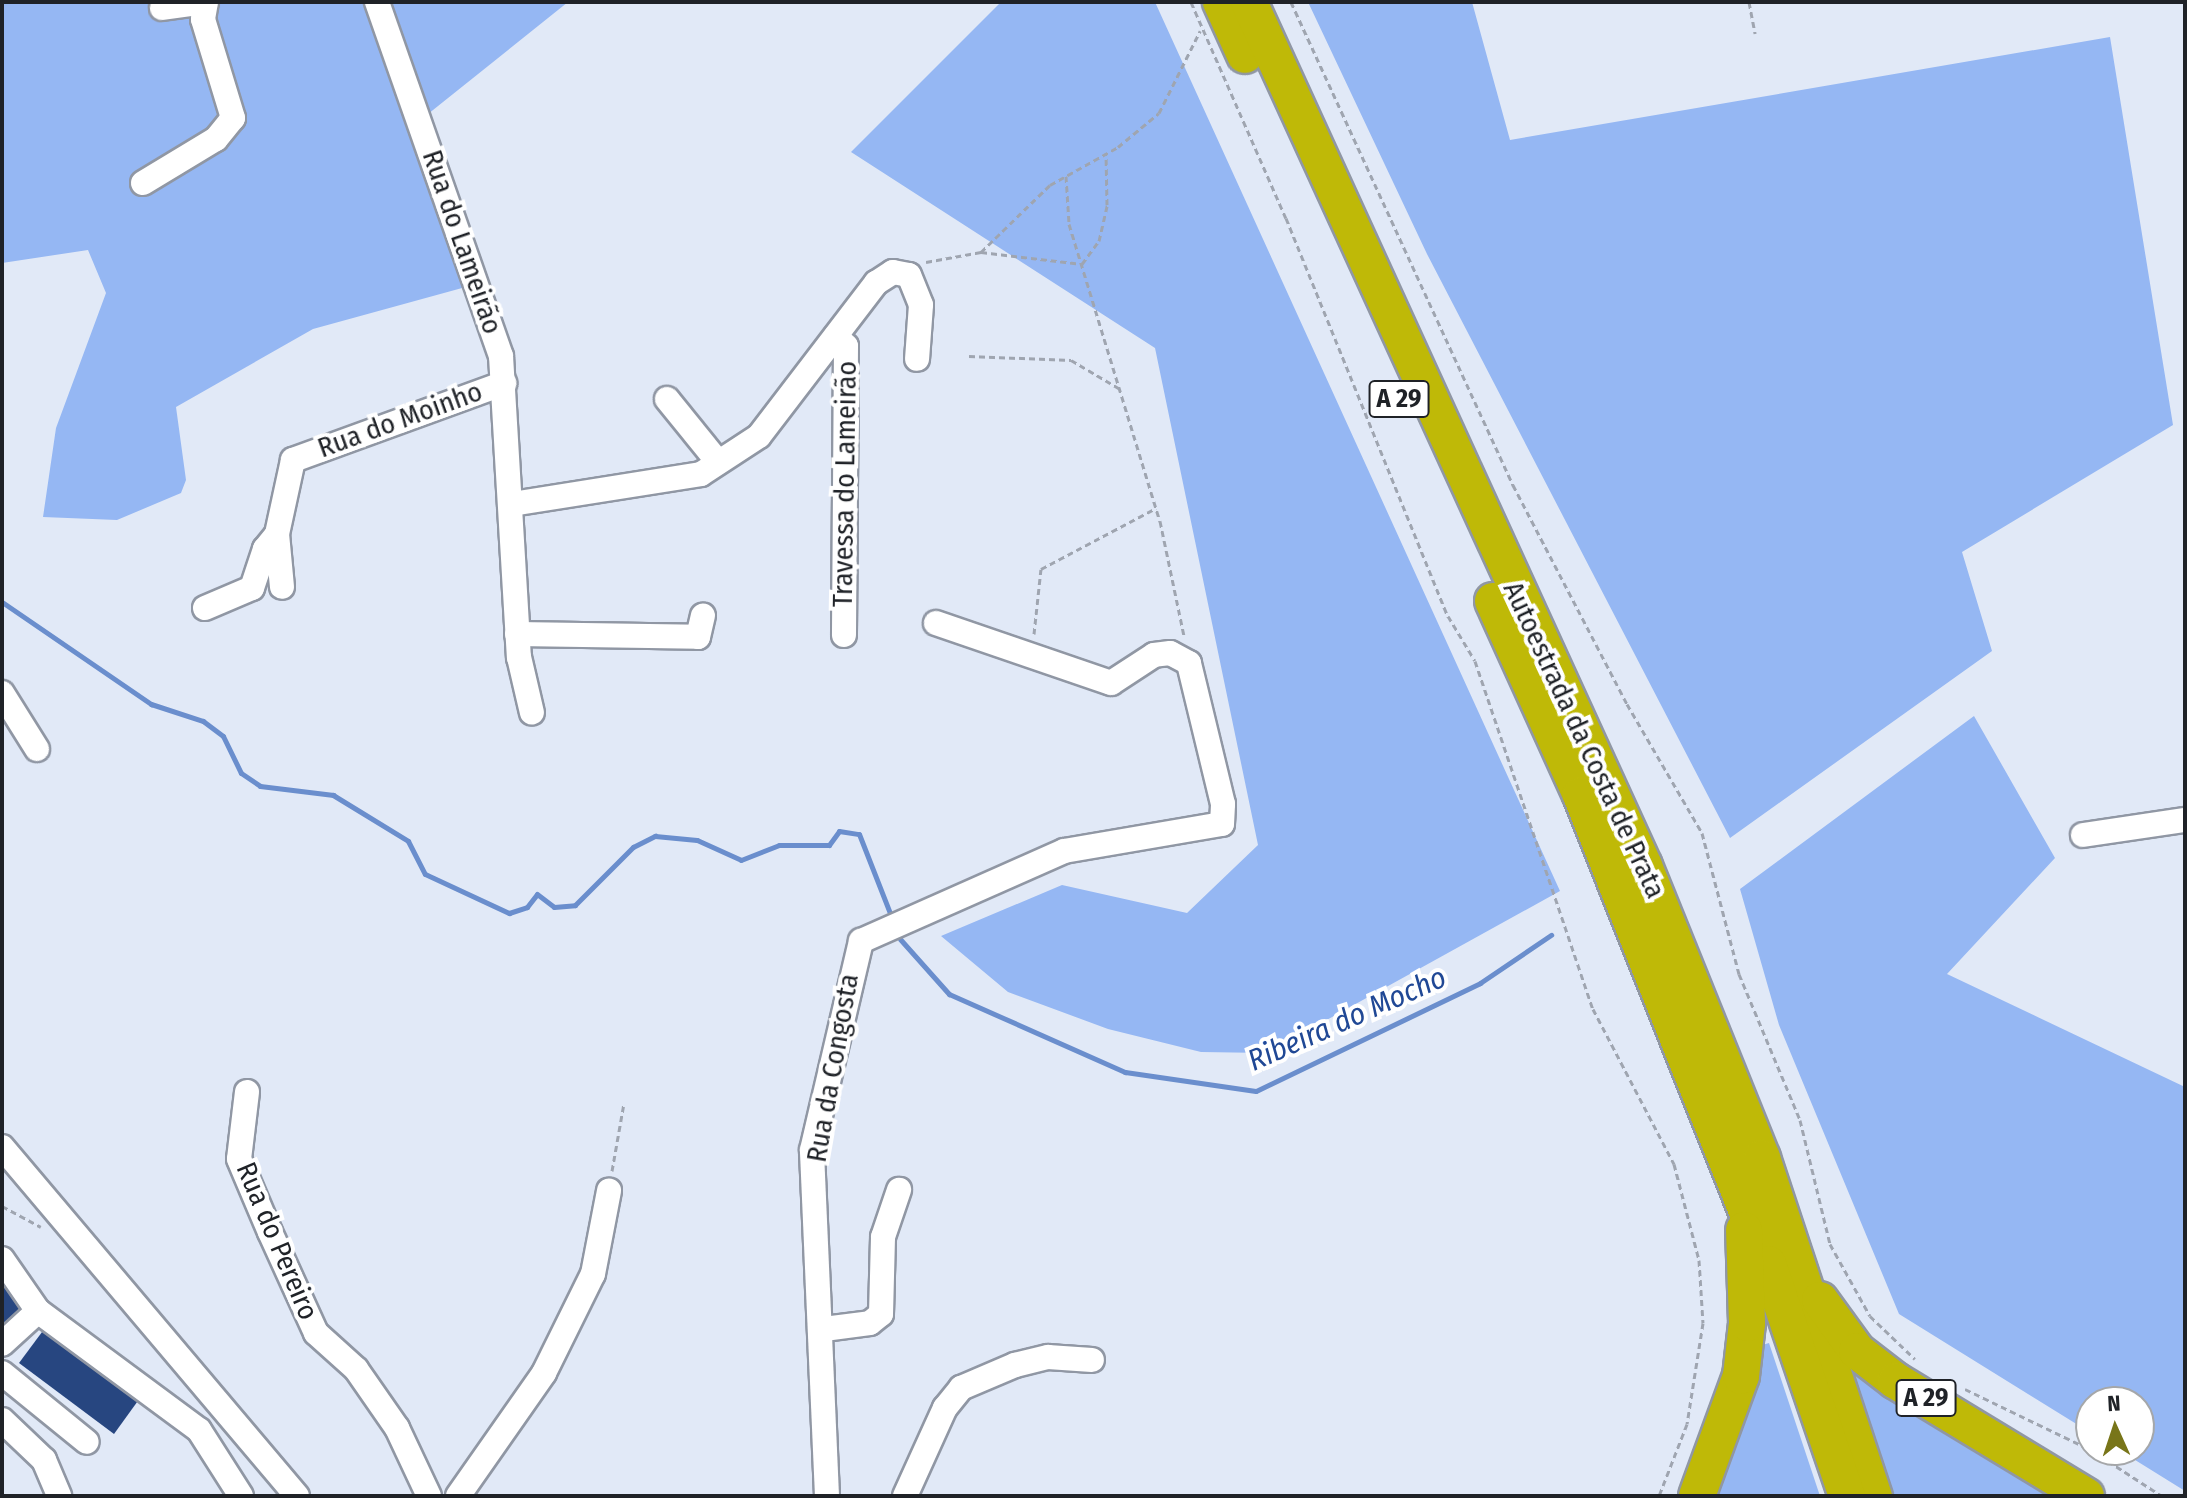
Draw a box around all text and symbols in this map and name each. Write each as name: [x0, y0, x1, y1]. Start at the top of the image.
street label: Rua do Lameirão: [415, 146, 509, 338]
street label: Travessa do Lameirão: [826, 361, 864, 607]
street label: Rua do Moinho: [313, 375, 487, 465]
road number: A 29: [1367, 377, 1431, 421]
street label: Autoestrada da Costa de Prata: [1496, 576, 1672, 904]
water label: Ribeira do Mocho: [1242, 959, 1452, 1079]
street label: Rua da Congosta: [800, 971, 866, 1165]
street label: Rua do Pereiro: [229, 1157, 325, 1325]
road number: A 29: [1894, 1376, 1958, 1420]
north arrow: [2075, 1386, 2155, 1466]
text: N: [2107, 1390, 2121, 1417]

